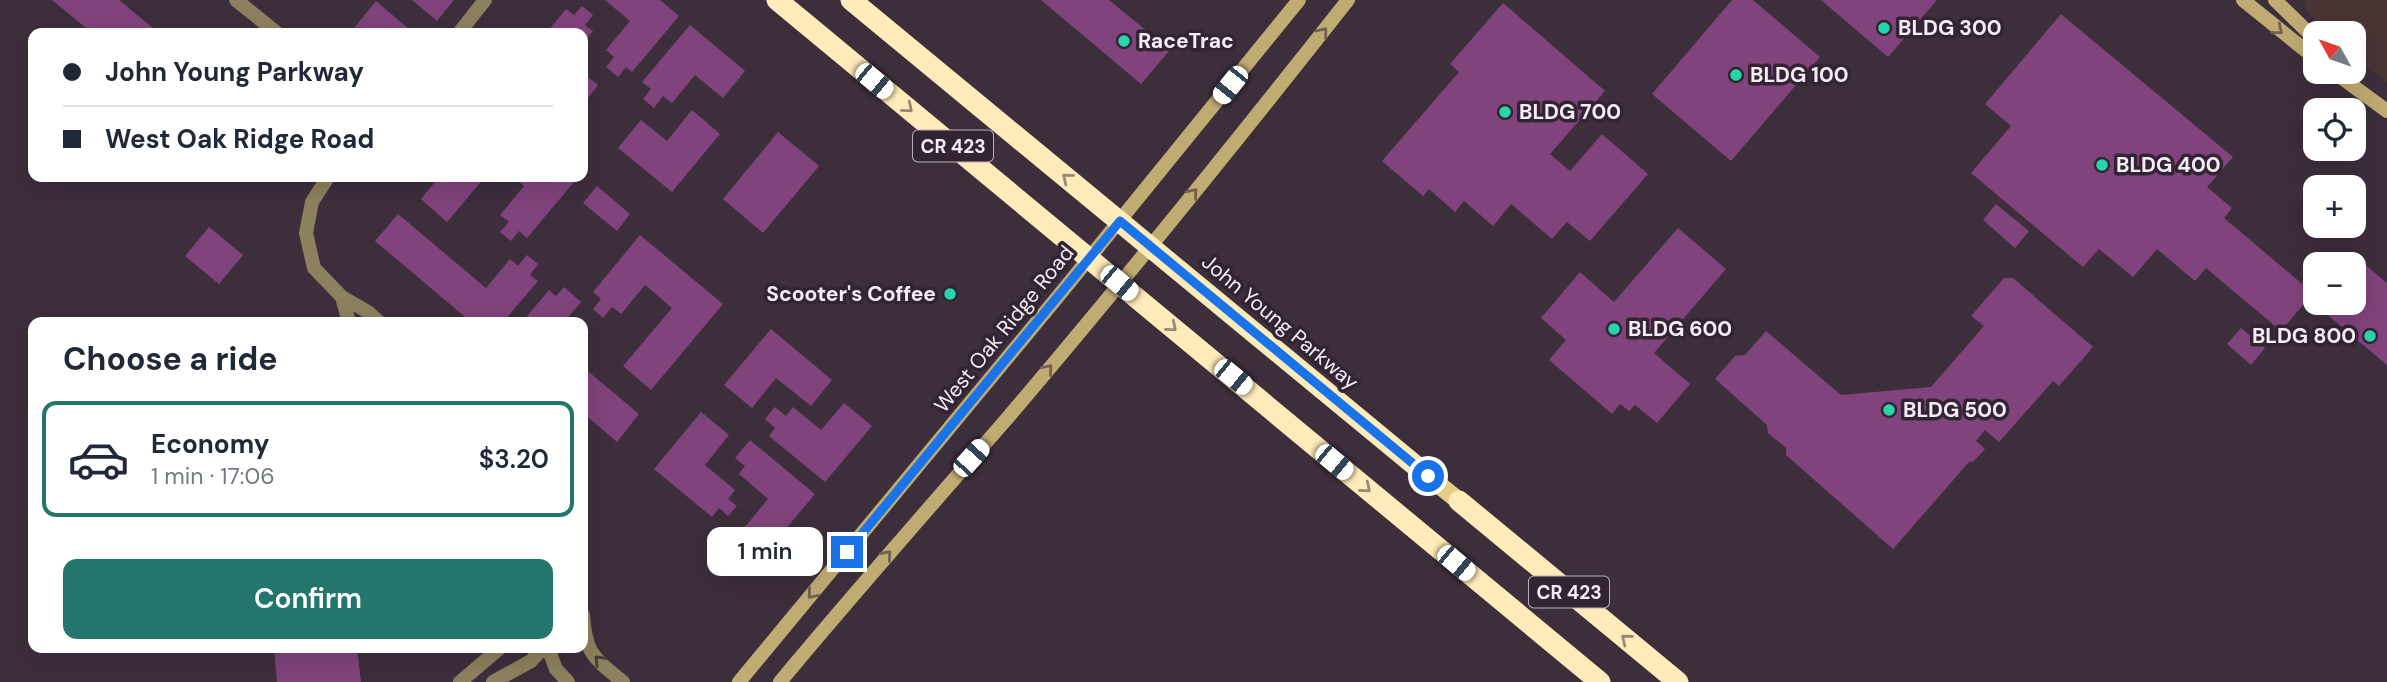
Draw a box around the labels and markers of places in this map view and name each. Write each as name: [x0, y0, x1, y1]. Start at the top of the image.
place label: BLDG 300: [1898, 14, 2001, 42]
marker: BLDG 300: [1876, 20, 1892, 36]
place label: RaceTrac: [1138, 27, 1234, 55]
marker: RaceTrac: [1116, 33, 1132, 49]
place label: BLDG 100: [1750, 61, 1848, 89]
marker: BLDG 100: [1728, 67, 1744, 83]
place label: BLDG 700: [1519, 98, 1621, 126]
marker: BLDG 700: [1497, 104, 1513, 120]
place label: BLDG 400: [2116, 151, 2220, 179]
marker: BLDG 400: [2094, 157, 2110, 173]
place label: Scooter's Coffee: [766, 280, 936, 308]
marker: Scooter's Coffee: [942, 286, 958, 302]
place label: BLDG 600: [1628, 315, 1732, 343]
marker: BLDG 600: [1606, 321, 1622, 337]
place label: BLDG 800: [2252, 322, 2356, 350]
marker: BLDG 800: [2362, 328, 2378, 344]
place label: BLDG 500: [1903, 396, 2007, 424]
marker: BLDG 500: [1881, 402, 1897, 418]

